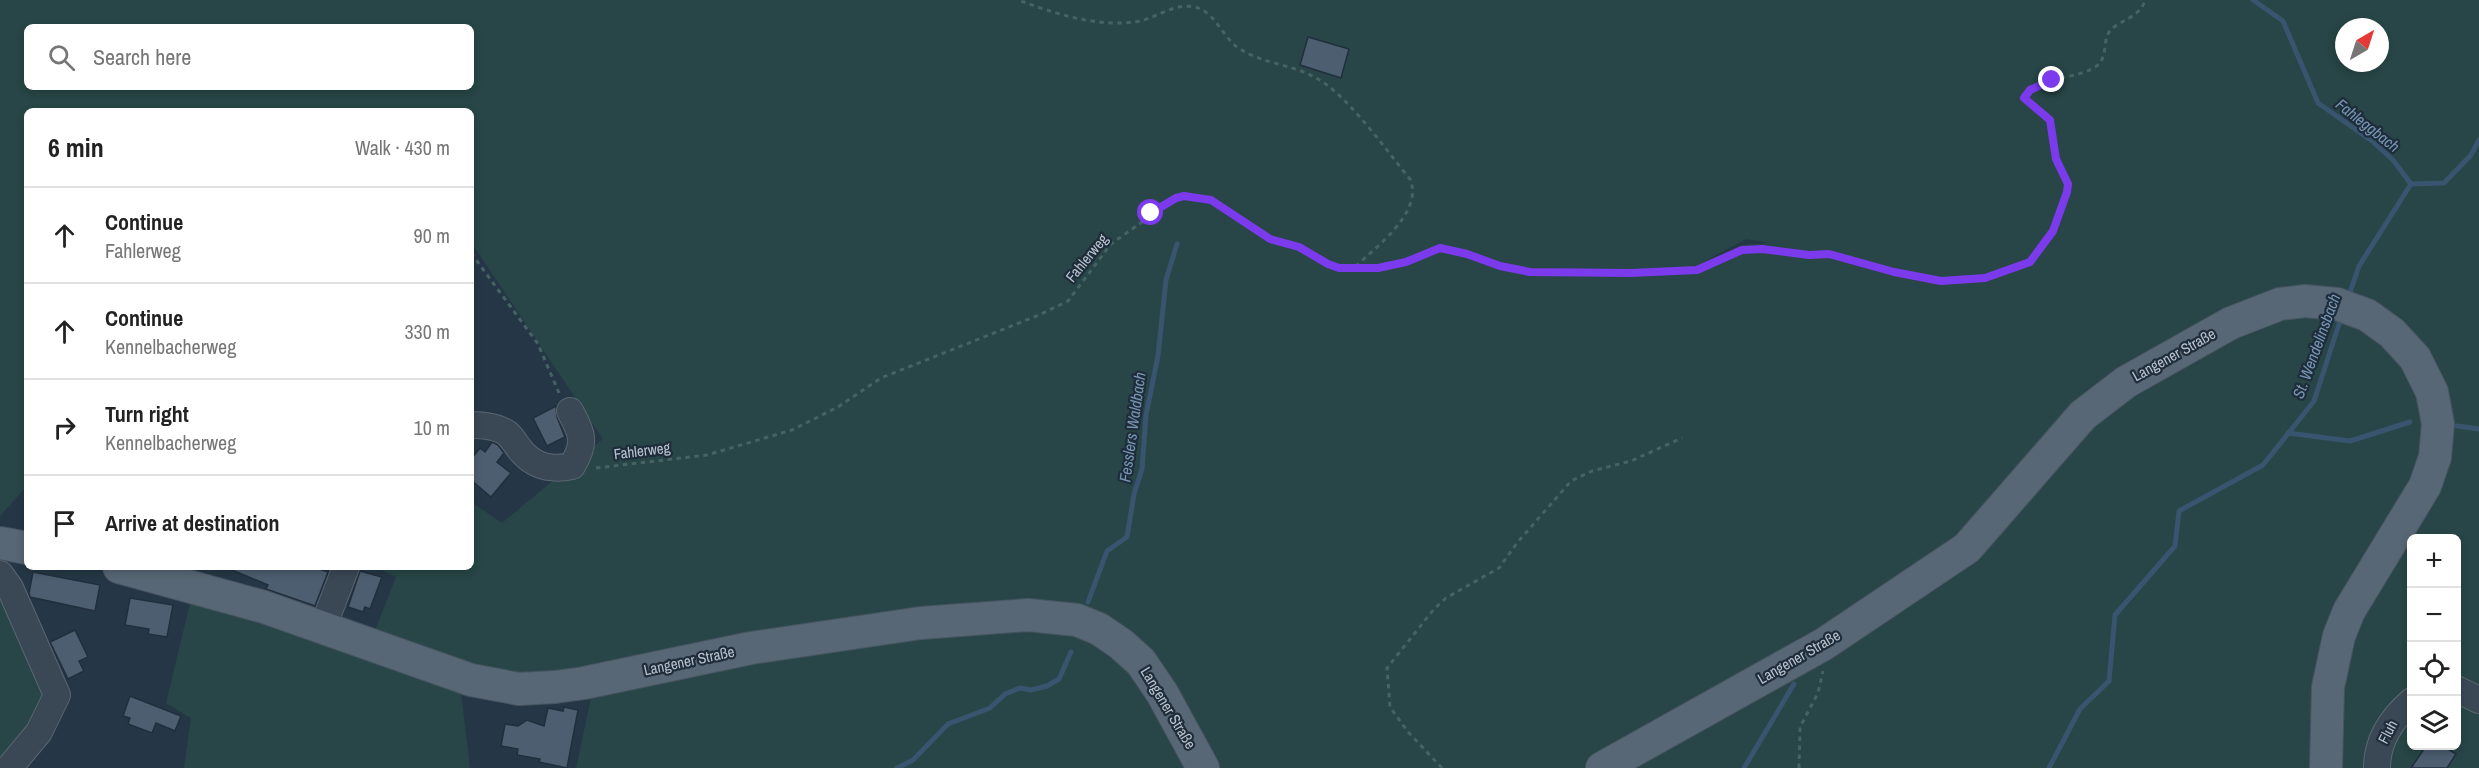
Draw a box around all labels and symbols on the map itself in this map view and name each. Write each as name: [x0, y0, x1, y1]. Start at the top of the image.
north arrow: [2335, 18, 2389, 72]
route end: [2038, 66, 2064, 92]
water label: Fahleggbach: [2332, 93, 2404, 157]
route start: [1137, 199, 1163, 225]
street label: Fahlerweg: [1061, 229, 1113, 286]
water label: St. Wendelinsbach: [2287, 291, 2345, 401]
street label: Langener Straße: [2128, 323, 2219, 386]
water label: Fesslers Waldbach: [1113, 371, 1151, 483]
street label: Fahlerweg: [612, 437, 672, 464]
street label: Langener Straße: [1754, 624, 1844, 689]
street label: Langener Straße: [642, 641, 736, 680]
street label: Langener Straße: [1136, 663, 1201, 753]
street label: Fluh: [2373, 716, 2402, 747]

